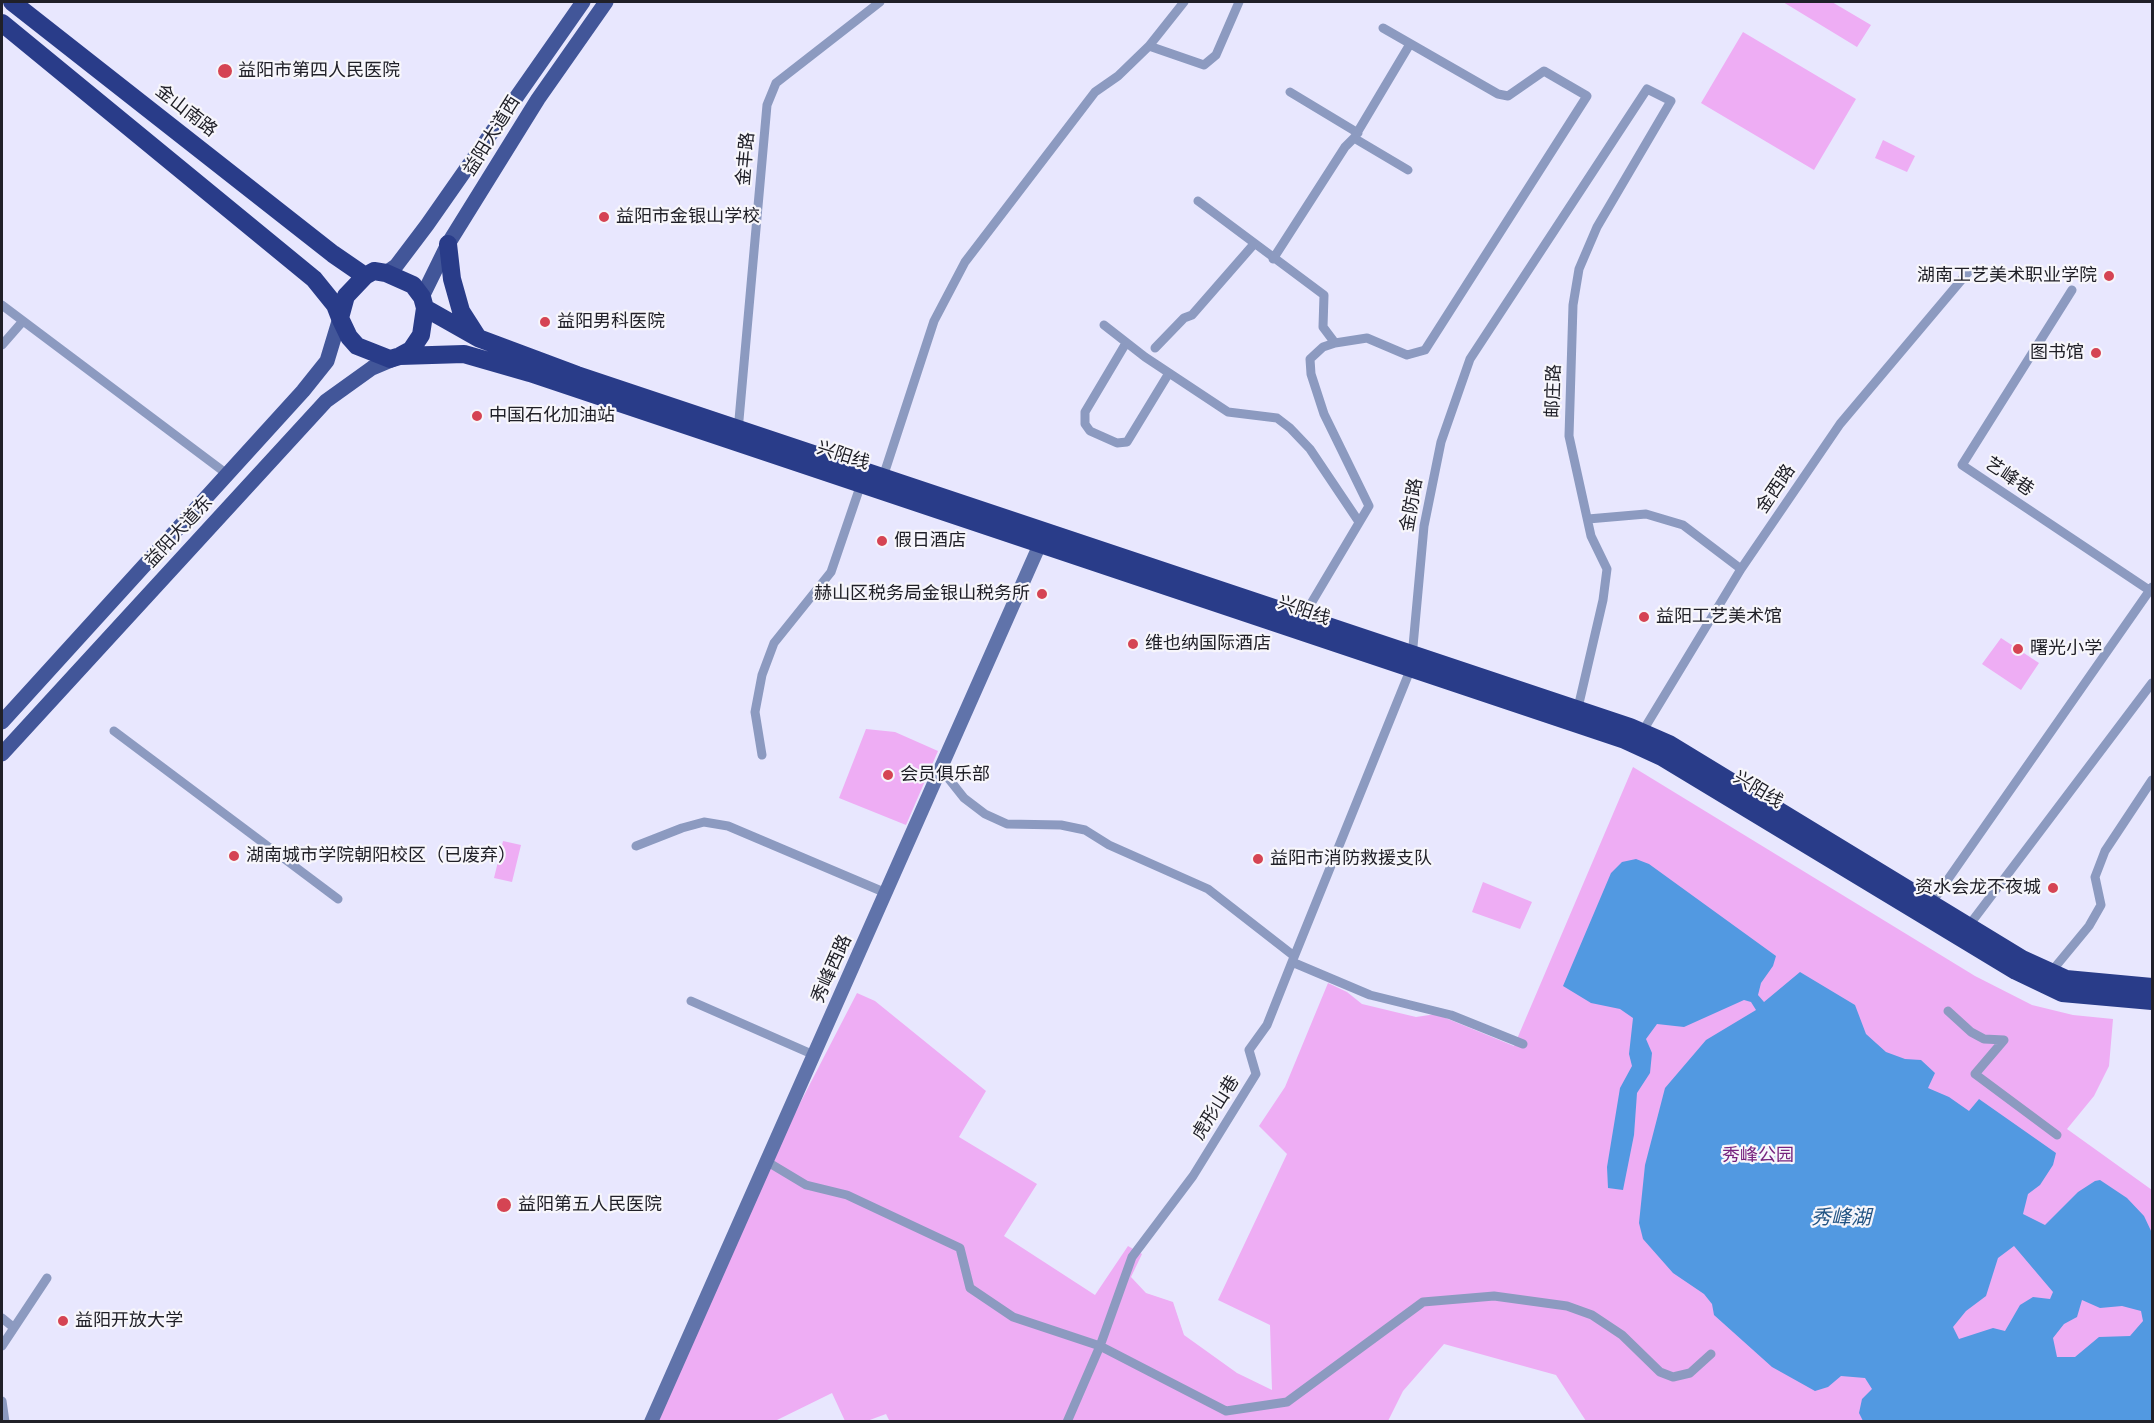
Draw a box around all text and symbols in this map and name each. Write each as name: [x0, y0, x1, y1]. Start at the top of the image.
place label: 益阳市第四人民医院: [238, 60, 400, 82]
marker: 益阳市第四人民医院: [216, 62, 234, 80]
street label: 金山南路: [151, 80, 221, 142]
street label: 益阳大道西: [459, 92, 525, 180]
street label: 金丰路: [733, 131, 759, 187]
place label: 益阳市金银山学校: [616, 206, 760, 228]
marker: 益阳市金银山学校: [597, 210, 611, 224]
place label: 湖南工艺美术职业学院: [1917, 265, 2097, 287]
marker: 湖南工艺美术职业学院: [2102, 269, 2116, 283]
place label: 益阳男科医院: [557, 311, 665, 333]
marker: 益阳男科医院: [538, 315, 552, 329]
place label: 图书馆: [2030, 342, 2084, 364]
marker: 图书馆: [2089, 346, 2103, 360]
street label: 邮庄路: [1542, 364, 1566, 418]
place label: 中国石化加油站: [489, 405, 615, 427]
marker: 中国石化加油站: [470, 409, 484, 423]
street label: 兴阳线: [814, 437, 872, 475]
street label: 艺峰巷: [1981, 453, 2037, 501]
street label: 金西路: [1752, 461, 1800, 517]
street label: 金防路: [1397, 477, 1427, 533]
street label: 益阳大道东: [140, 492, 218, 572]
place label: 假日酒店: [894, 530, 966, 552]
marker: 假日酒店: [875, 534, 889, 548]
place label: 赫山区税务局金银山税务所: [814, 583, 1030, 605]
marker: 赫山区税务局金银山税务所: [1035, 587, 1049, 601]
street label: 兴阳线: [1275, 592, 1333, 630]
place label: 益阳工艺美术馆: [1656, 606, 1782, 628]
marker: 益阳工艺美术馆: [1637, 610, 1651, 624]
place label: 维也纳国际酒店: [1145, 633, 1271, 655]
marker: 维也纳国际酒店: [1126, 637, 1140, 651]
place label: 曙光小学: [2030, 638, 2102, 660]
marker: 曙光小学: [2011, 642, 2025, 656]
place label: 会员俱乐部: [900, 764, 990, 786]
street label: 兴阳线: [1729, 767, 1787, 813]
marker: 会员俱乐部: [881, 768, 895, 782]
place label: 湖南城市学院朝阳校区（已废弃）: [246, 845, 516, 867]
place label: 益阳市消防救援支队: [1270, 848, 1432, 870]
marker: 湖南城市学院朝阳校区（已废弃）: [227, 849, 241, 863]
marker: 益阳市消防救援支队: [1251, 852, 1265, 866]
place label: 资水会龙不夜城: [1915, 877, 2041, 899]
marker: 资水会龙不夜城: [2046, 881, 2060, 895]
street label: 秀峰西路: [807, 932, 857, 1006]
street label: 虎形山巷: [1188, 1072, 1244, 1144]
park label: 秀峰公园: [1722, 1145, 1794, 1167]
place label: 益阳第五人民医院: [518, 1194, 662, 1216]
marker: 益阳第五人民医院: [495, 1196, 513, 1214]
water label: 秀峰湖: [1811, 1206, 1871, 1230]
place label: 益阳开放大学: [75, 1310, 183, 1332]
marker: 益阳开放大学: [56, 1314, 70, 1328]

